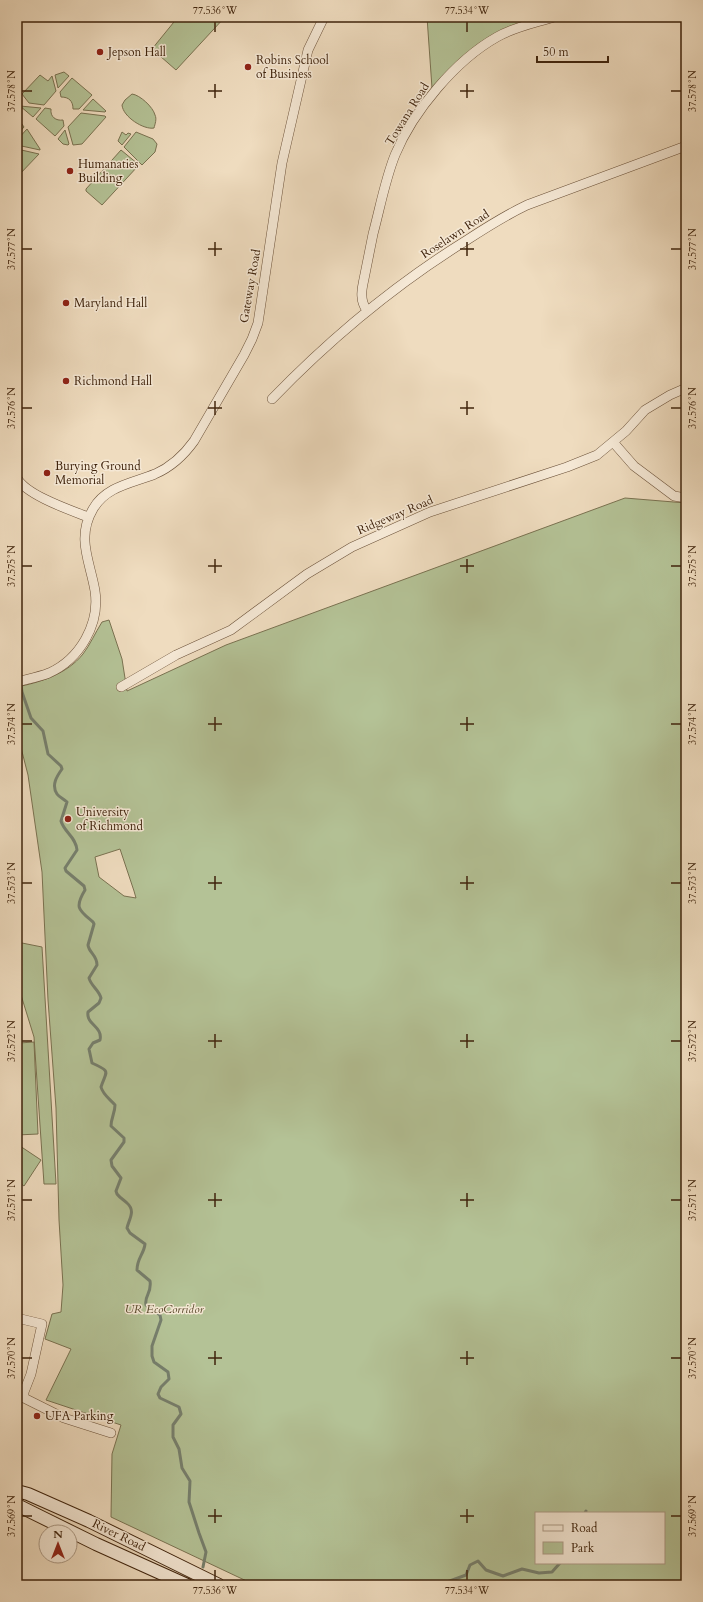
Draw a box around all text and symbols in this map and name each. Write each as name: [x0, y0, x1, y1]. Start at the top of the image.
text: 77.536°W: [193, 4, 238, 18]
text: 77.534°W: [445, 4, 490, 18]
scale bar: [537, 38, 608, 64]
place label: Jepson Hall: [106, 44, 166, 60]
text: 50 m: [543, 44, 570, 60]
marker: Jepson Hall: [95, 47, 105, 57]
place label: Robins School of Business: [256, 52, 329, 82]
marker: Robins School of Business: [243, 62, 253, 72]
text: 37.578°N: [5, 70, 19, 112]
text: 37.578°N: [686, 70, 700, 112]
street label: Towana Road: [381, 79, 433, 149]
place label: Humanaties Building: [78, 156, 139, 186]
marker: Humanaties Building: [65, 166, 75, 176]
street label: Roselawn Road: [418, 206, 493, 262]
text: 37.577°N: [5, 228, 19, 270]
text: 37.577°N: [686, 228, 700, 270]
street label: Gateway Road: [236, 247, 264, 324]
place label: Maryland Hall: [74, 295, 147, 311]
marker: Maryland Hall: [61, 298, 71, 308]
place label: Richmond Hall: [74, 373, 152, 389]
marker: Richmond Hall: [61, 376, 71, 386]
text: 37.576°N: [5, 387, 19, 429]
text: 37.576°N: [686, 387, 700, 429]
place label: Burying Ground Memorial: [55, 458, 141, 488]
marker: Burying Ground Memorial: [42, 468, 52, 478]
street label: Ridgeway Road: [355, 492, 436, 538]
text: 37.575°N: [5, 545, 19, 587]
text: 37.575°N: [686, 545, 700, 587]
text: 37.574°N: [5, 703, 19, 745]
text: 37.574°N: [686, 703, 700, 745]
place label: University of Richmond: [76, 804, 144, 834]
marker: University of Richmond: [63, 814, 73, 824]
text: 37.573°N: [5, 862, 19, 904]
text: 37.573°N: [686, 862, 700, 904]
text: 37.572°N: [5, 1020, 19, 1062]
text: 37.572°N: [686, 1020, 700, 1062]
text: 37.571°N: [5, 1179, 19, 1221]
text: 37.571°N: [686, 1179, 700, 1221]
park label: UR EcoCorridor: [124, 1301, 205, 1317]
text: 37.570°N: [5, 1337, 19, 1379]
text: 37.570°N: [686, 1337, 700, 1379]
place label: UFA Parking: [45, 1408, 114, 1424]
marker: UFA Parking: [32, 1411, 42, 1421]
text: 37.569°N: [5, 1495, 19, 1537]
text: 37.569°N: [686, 1495, 700, 1537]
legend: [535, 1512, 665, 1564]
street label: River Road: [90, 1515, 149, 1555]
text: Road: [571, 1520, 598, 1536]
north arrow: [38, 1524, 78, 1564]
text: N: [53, 1527, 63, 1542]
text: Park: [571, 1540, 595, 1556]
text: 77.536°W: [193, 1584, 238, 1598]
text: 77.534°W: [445, 1584, 490, 1598]

